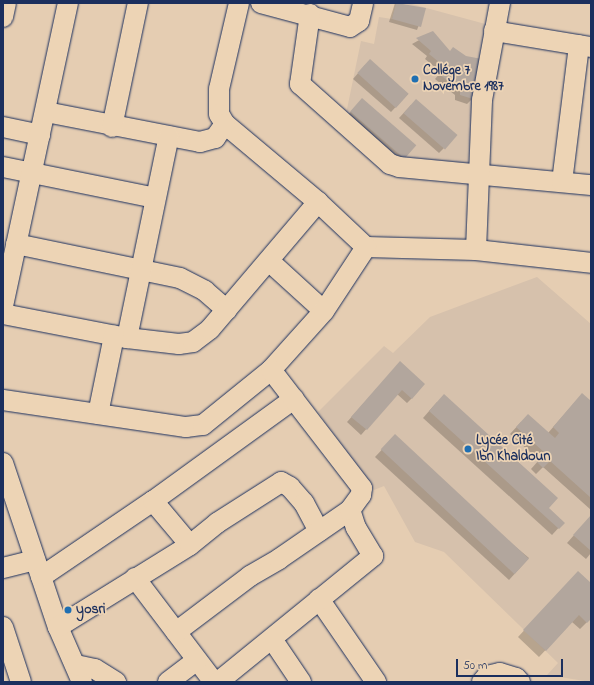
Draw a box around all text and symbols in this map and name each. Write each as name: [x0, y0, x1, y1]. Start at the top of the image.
place label: Collége 7 Novembre 1987: [423, 63, 504, 96]
marker: Collége 7 Novembre 1987: [410, 74, 420, 84]
place label: Lycée Cité Ibn Khaldoun: [476, 433, 550, 466]
marker: Lycée Cité Ibn Khaldoun: [463, 444, 473, 454]
place label: yosri: [76, 602, 105, 618]
marker: yosri: [63, 605, 73, 615]
scale bar: [458, 651, 565, 677]
text: 50 m: [463, 657, 487, 675]

